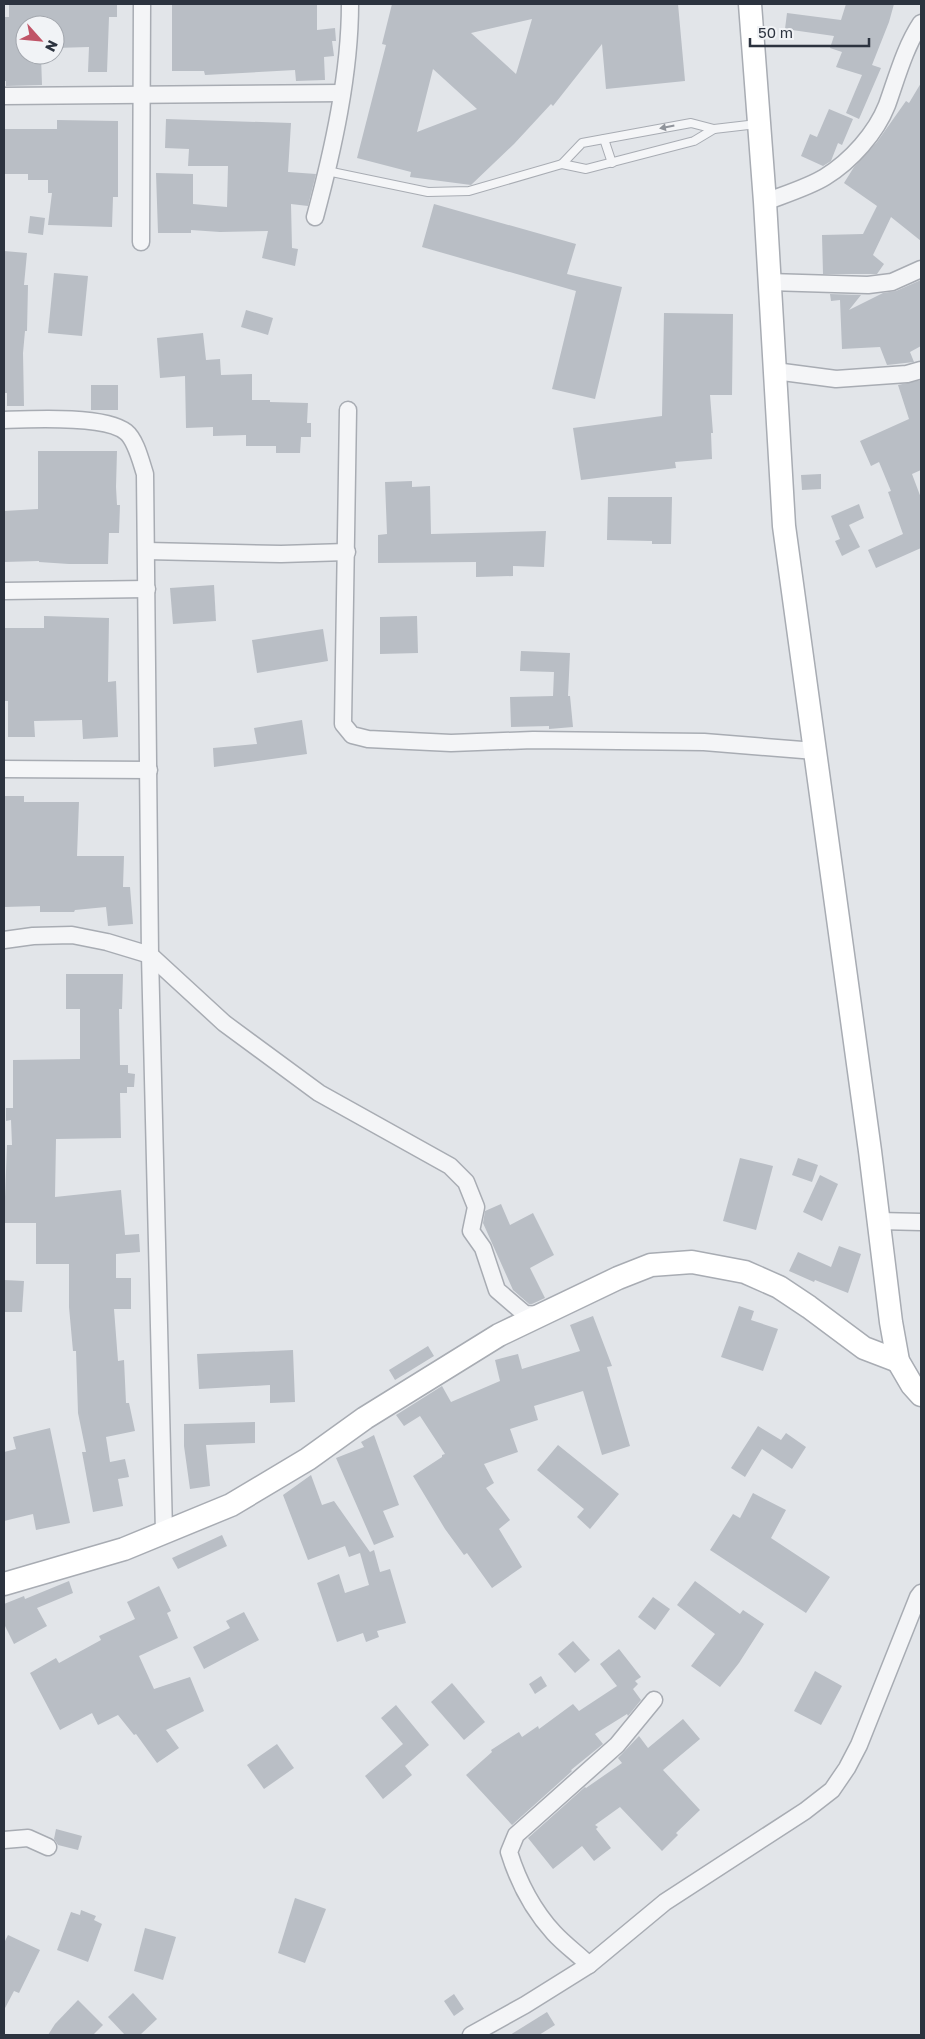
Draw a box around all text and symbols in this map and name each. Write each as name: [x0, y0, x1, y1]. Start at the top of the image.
north arrow: [15, 15, 65, 65]
scale bar: [750, 15, 869, 47]
text: 50 m: [758, 23, 793, 41]
text: N: [42, 38, 62, 55]
one-way arrow: [658, 124, 674, 132]

